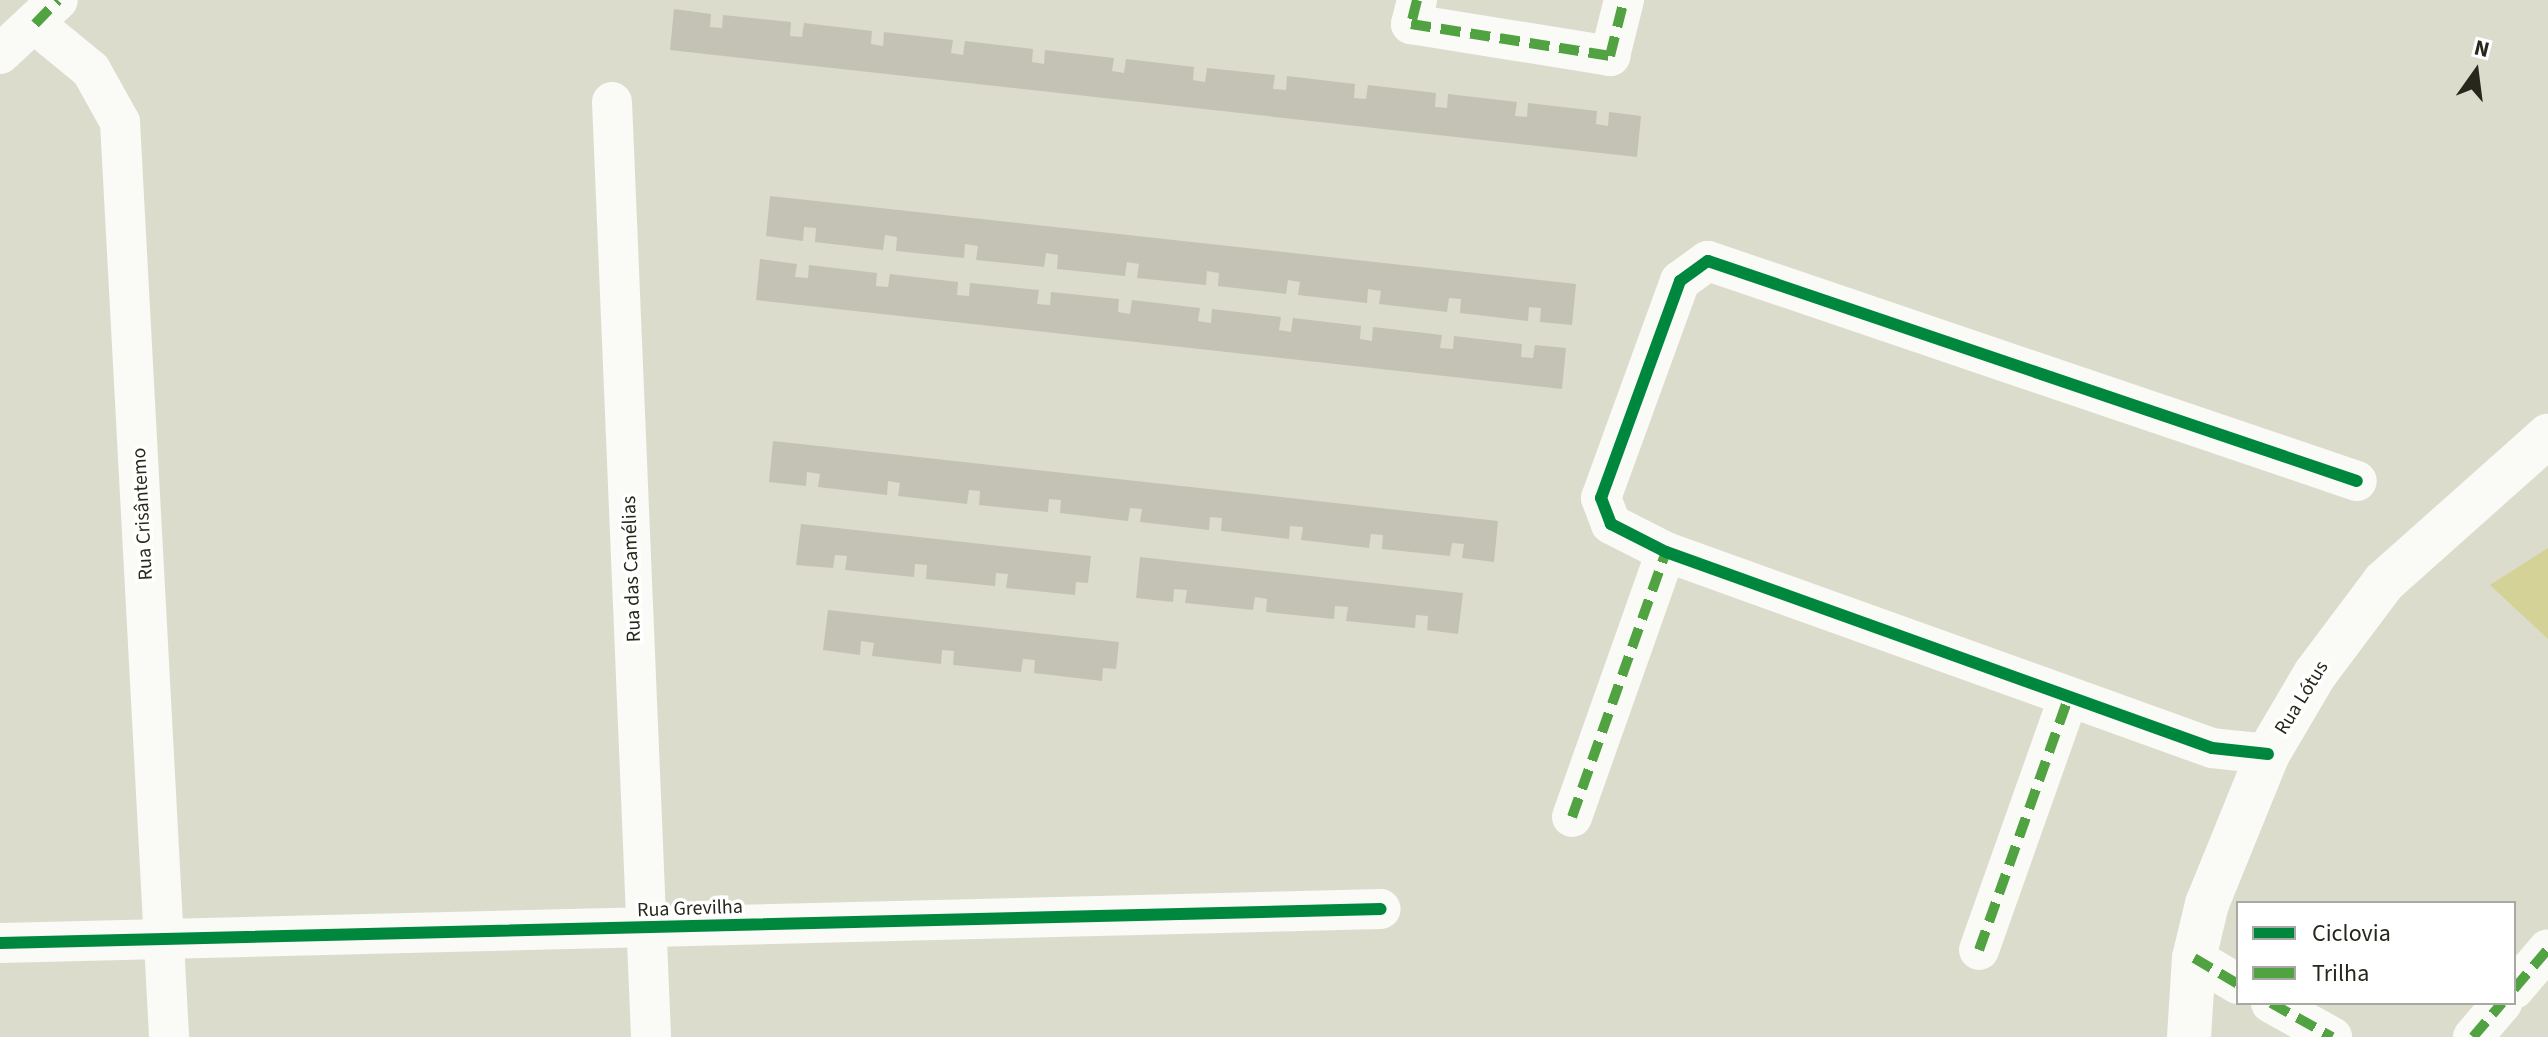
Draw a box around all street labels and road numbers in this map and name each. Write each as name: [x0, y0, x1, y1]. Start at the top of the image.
street label: Rua Crisântemo: [128, 447, 158, 581]
street label: Rua das Camélias: [617, 495, 647, 643]
street label: Rua Lótus: [2270, 657, 2334, 739]
street label: Rua Grevilha: [637, 895, 743, 923]

